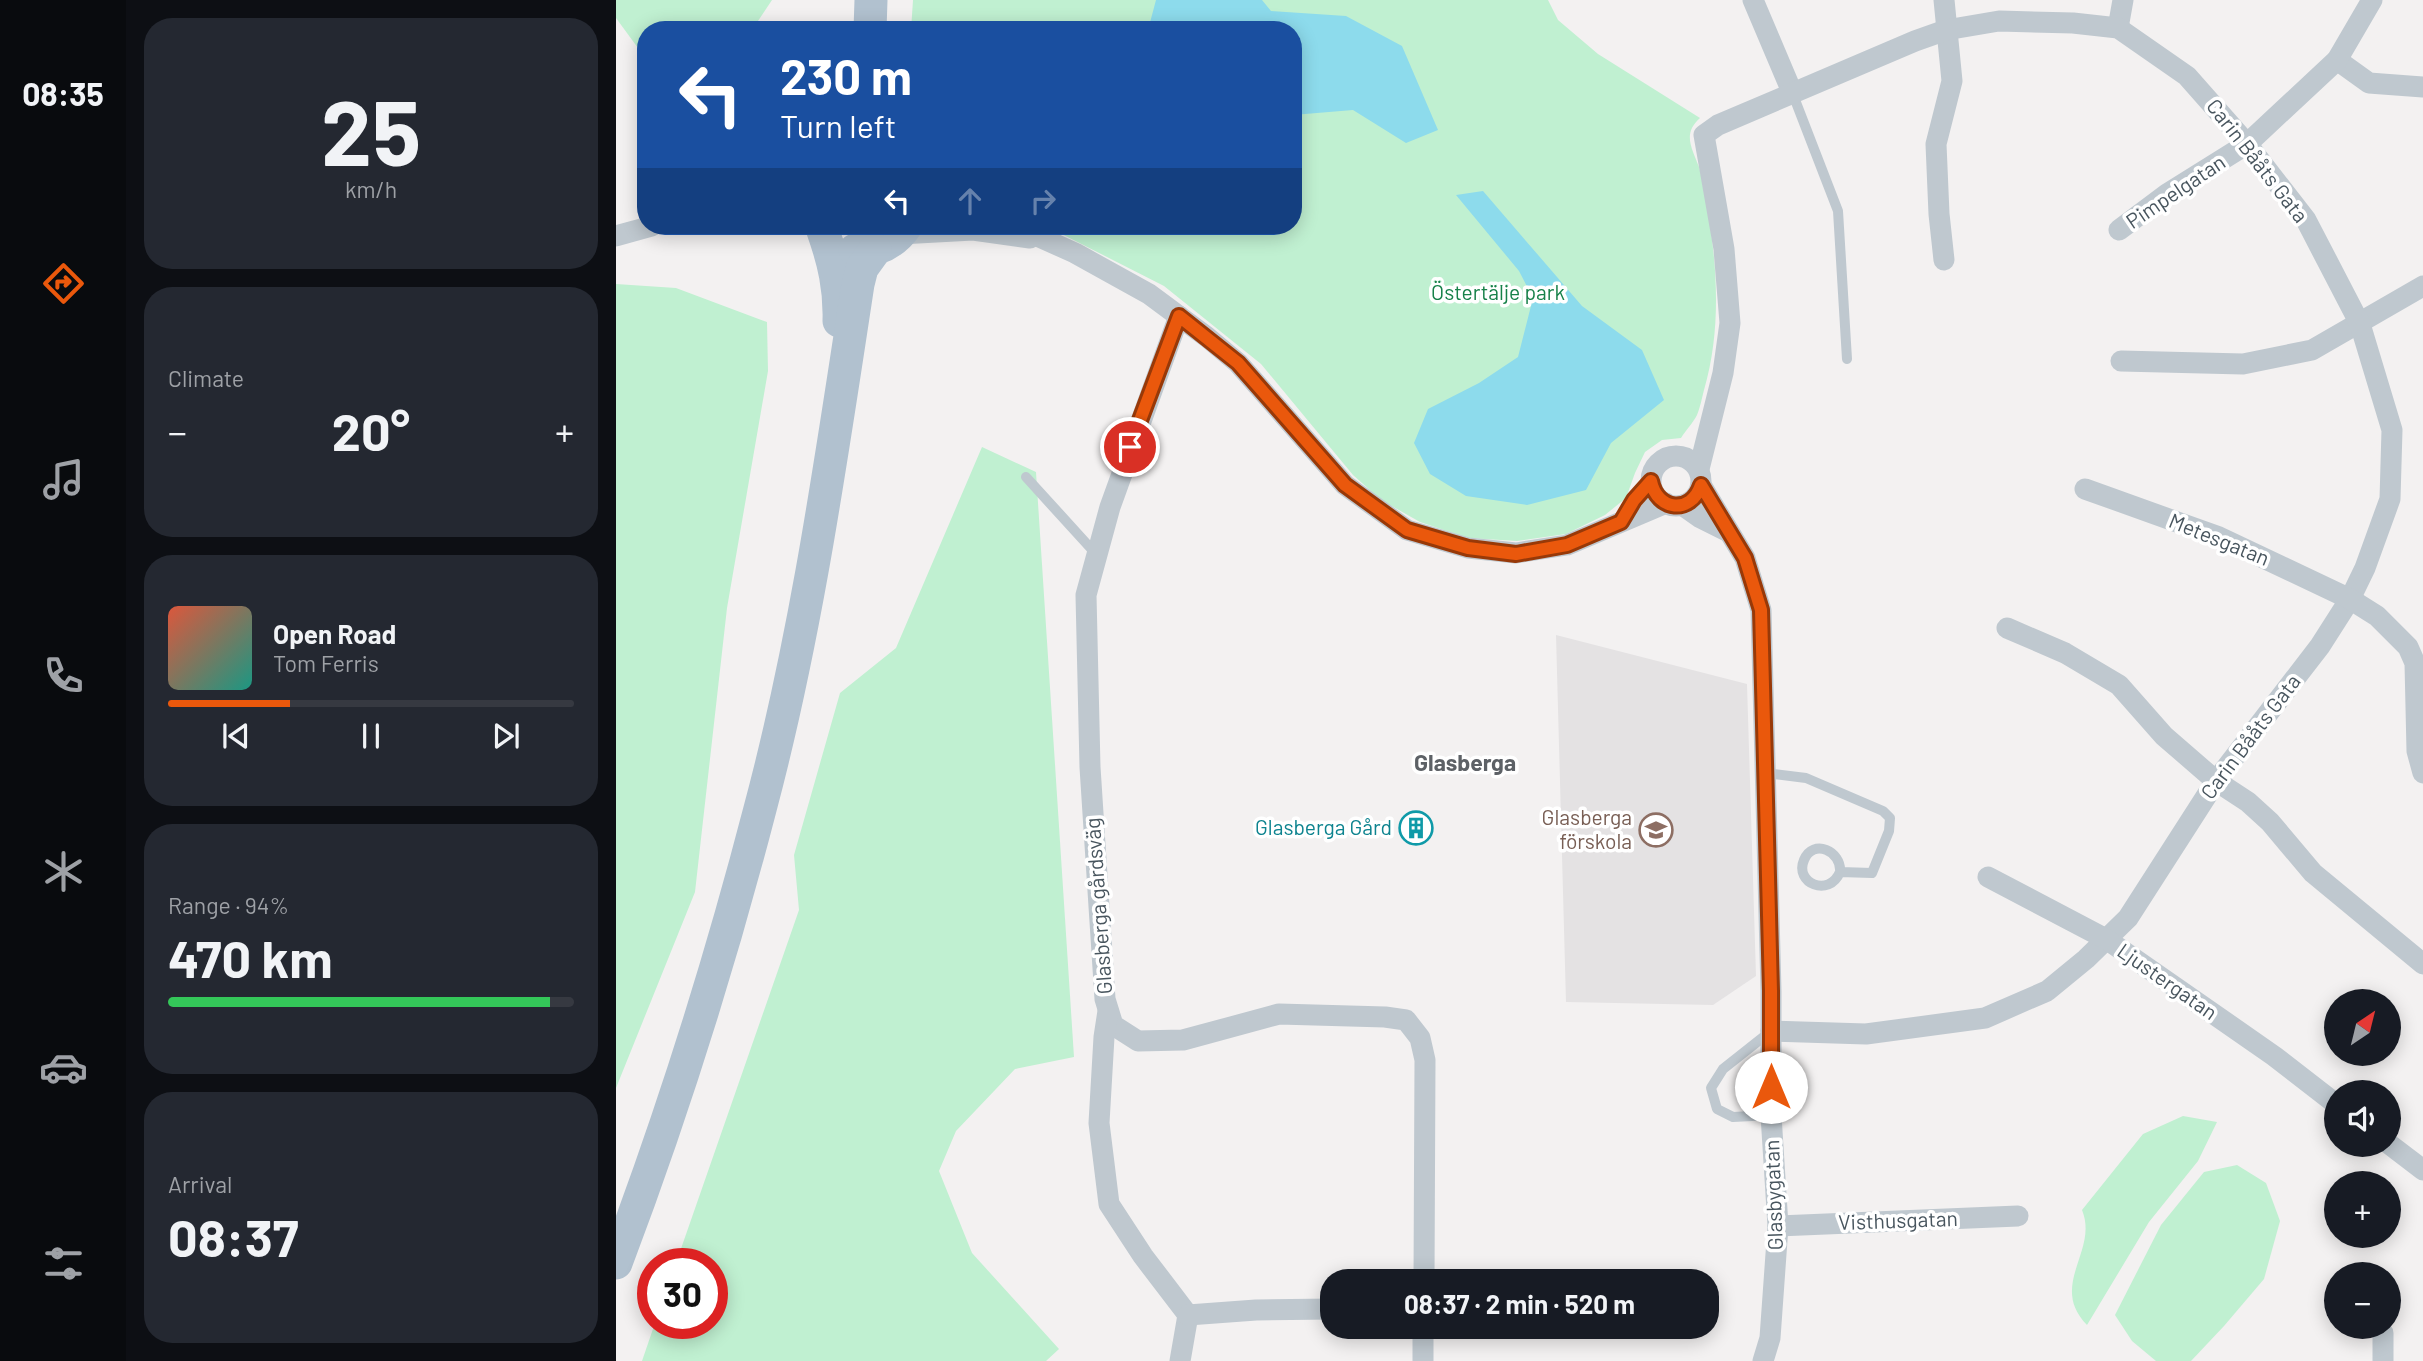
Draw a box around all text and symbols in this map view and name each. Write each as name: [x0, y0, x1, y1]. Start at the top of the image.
text: 230 m: [780, 46, 912, 105]
icon: left: [665, 49, 756, 140]
text: 08:35: [22, 74, 104, 112]
text: 25: [321, 75, 421, 184]
street label: Carin Bååts Gata: [2202, 93, 2314, 227]
text: Turn left: [780, 106, 897, 144]
street label: Pimpelgatan: [2121, 148, 2229, 233]
text: km/h: [345, 175, 397, 203]
icon: left: [878, 182, 916, 220]
icon: ahead: [951, 182, 989, 220]
icon: right: [1024, 182, 1062, 220]
icon: directions: [39, 259, 88, 308]
park label: Östertälje park: [1431, 279, 1565, 304]
text: Climate: [168, 364, 244, 392]
text: 20°: [332, 399, 410, 461]
text: −: [168, 408, 187, 454]
text: +: [555, 408, 574, 454]
pin: [1100, 417, 1160, 477]
icon: arrive: [1111, 428, 1149, 466]
icon: music: [39, 455, 88, 504]
street label: Metesgatan: [2166, 507, 2273, 570]
text: Open Road: [273, 618, 396, 649]
text: Tom Ferris: [273, 649, 379, 677]
icon: phone: [39, 651, 88, 700]
street label: Carin Bååts Gata: [2195, 669, 2305, 804]
icon: previous: [217, 717, 255, 755]
icon: pause: [352, 717, 390, 755]
icon: next: [487, 717, 525, 755]
district label: Glasberga: [1414, 748, 1516, 776]
place label: Glasberga förskola: [1542, 804, 1632, 853]
building icon: Glasberga Gård: [1397, 809, 1435, 847]
school or university icon: Glasberga förskola: [1637, 811, 1675, 849]
place label: Glasberga Gård: [1255, 814, 1392, 839]
street label: Glasberga gårdsväg: [1079, 817, 1116, 995]
icon: climate: [39, 847, 88, 896]
text: Range · 94%: [168, 891, 289, 919]
text: 470 km: [168, 926, 333, 988]
street label: Ljustergatan: [2113, 937, 2223, 1024]
north arrow: [2324, 989, 2401, 1066]
map controls: [2324, 989, 2401, 1339]
icon: car: [39, 1043, 88, 1092]
position arrow: [1734, 1050, 1808, 1124]
button: sound: [2324, 1080, 2401, 1157]
street label: Glasbygatan: [1758, 1139, 1787, 1251]
text: Arrival: [168, 1170, 232, 1198]
button: +: [2324, 1171, 2401, 1248]
text: 08:37: [168, 1205, 299, 1267]
street label: Visthusgatan: [1838, 1205, 1958, 1234]
icon: filters: [39, 1239, 88, 1288]
speed limit sign: 30: [637, 1248, 728, 1339]
button: −: [2324, 1262, 2401, 1339]
text: 08:37 · 2 min · 520 m: [1404, 1288, 1635, 1319]

